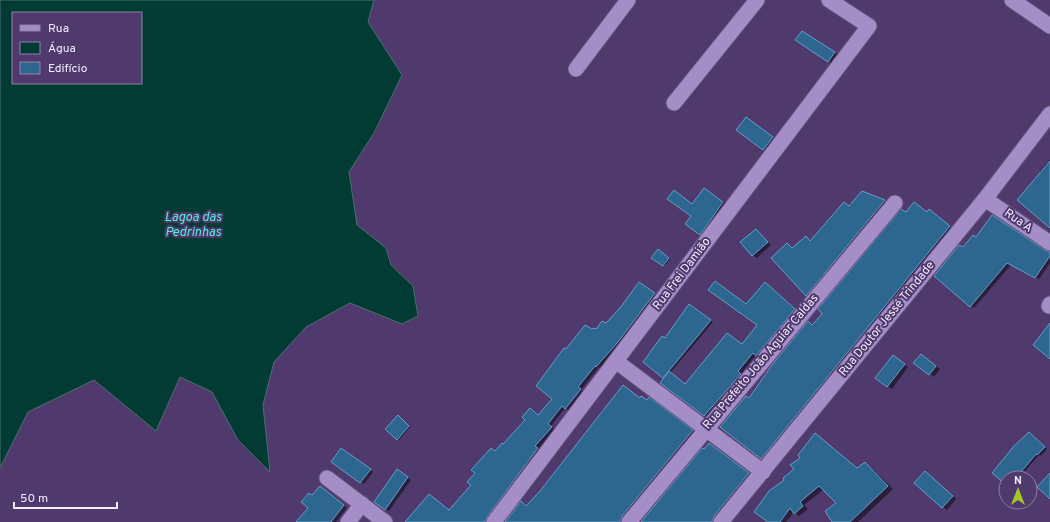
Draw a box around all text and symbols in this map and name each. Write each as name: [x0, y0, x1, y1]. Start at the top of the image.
legend: [12, 12, 142, 84]
text: Rua: [48, 21, 69, 37]
text: Água: [48, 41, 76, 57]
text: Edifício: [48, 61, 88, 77]
street label: Rua A: [1001, 205, 1035, 237]
water label: Lagoa das Pedrinhas: [164, 210, 222, 241]
street label: Rua Frei Damião: [649, 234, 715, 314]
street label: Rua Doutor Jessé Trindade: [836, 258, 938, 380]
street label: Rua Prefeito João Aguiar Caldas: [700, 291, 822, 433]
north arrow: [998, 470, 1038, 510]
text: N: [1014, 474, 1022, 488]
scale bar: [14, 484, 117, 510]
text: 50 m: [20, 491, 48, 507]

